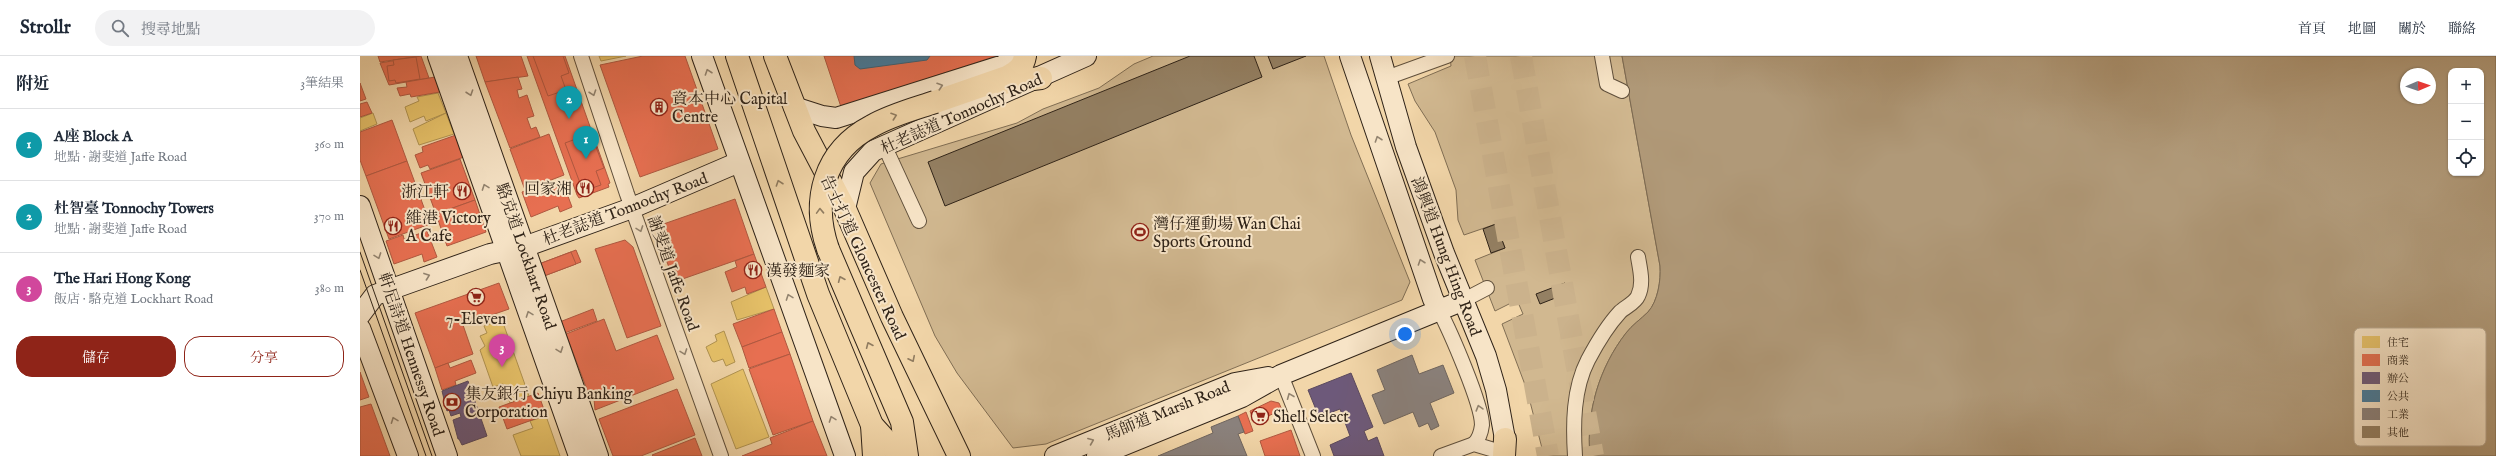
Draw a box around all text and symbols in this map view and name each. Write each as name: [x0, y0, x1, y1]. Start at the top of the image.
search box: [95, 10, 375, 46]
text: Strollr: [20, 16, 71, 40]
icon: search: [109, 17, 131, 39]
text: 搜尋地點: [141, 20, 201, 39]
text: 首頁: [2298, 20, 2326, 38]
text: 地圖: [2348, 20, 2376, 38]
text: 關於: [2398, 20, 2426, 38]
text: 聯絡: [2448, 20, 2476, 38]
north arrow: [2400, 68, 2436, 104]
map controls: [2448, 68, 2484, 176]
button: +: [2448, 68, 2484, 104]
one-way arrow: [704, 69, 713, 76]
street label: 杜老誌道 Tonnochy Road: [878, 70, 1046, 159]
text: 附近: [16, 74, 50, 95]
text: 3筆結果: [300, 75, 344, 92]
one-way arrow: [936, 82, 943, 91]
pin: 2: [556, 86, 582, 119]
one-way arrow: [465, 89, 473, 96]
one-way arrow: [589, 89, 597, 96]
place label: 資本中心 Capital Centre: [672, 90, 788, 128]
building icon: 資本中心 Capital Centre: [649, 97, 669, 117]
button: −: [2448, 104, 2484, 140]
one-way arrow: [890, 112, 897, 121]
pin: 1: [573, 126, 599, 159]
text: A座 Block A: [54, 127, 132, 146]
text: 1: [27, 136, 31, 153]
text: 360 m: [314, 136, 344, 153]
one-way arrow: [1375, 136, 1383, 143]
button: locate: [2448, 140, 2484, 176]
text: 地點 · 謝斐道 Jaffe Road: [54, 149, 187, 166]
street label: 杜老誌道 Tonnochy Road: [541, 169, 711, 251]
street label: 告士打道 Gloucester Road: [815, 172, 909, 344]
street label: 鴻興道 Hung Hing Road: [1406, 174, 1485, 340]
restaurant icon: 回家湘: [575, 178, 595, 198]
place label: 回家湘: [524, 180, 572, 200]
one-way arrow: [775, 180, 783, 187]
restaurant icon: 浙江軒: [452, 181, 472, 201]
street label: 駱克道 Lockhart Road: [491, 181, 560, 333]
place label: 浙江軒: [401, 183, 449, 203]
one-way arrow: [482, 183, 490, 190]
text: 杜智臺 Tonnochy Towers: [54, 199, 214, 218]
text: 2: [26, 208, 32, 225]
text: 370 m: [314, 208, 344, 225]
one-way arrow: [816, 208, 824, 214]
place label: 維港 Victory A Cafe: [405, 209, 491, 247]
street label: 謝斐道 Jaffe Road: [642, 213, 702, 334]
place label: 灣仔運動場 Wan Chai Sports Ground: [1153, 215, 1301, 253]
restaurant icon: 維港 Victory A Cafe: [383, 216, 403, 236]
text: 地點 · 謝斐道 Jaffe Road: [54, 221, 187, 238]
sports icon: 灣仔運動場 Wan Chai Sports Ground: [1130, 222, 1150, 242]
one-way arrow: [635, 226, 643, 233]
one-way arrow: [373, 252, 382, 259]
one-way arrow: [1417, 259, 1425, 266]
restaurant icon: 漢發麵家: [743, 260, 763, 280]
place label: 漢發麵家: [766, 262, 830, 282]
text: The Hari Hong Kong: [54, 269, 190, 288]
street label: 軒尼詩道 Hennessy Road: [373, 270, 448, 439]
one-way arrow: [423, 273, 430, 281]
one-way arrow: [838, 275, 846, 283]
text: 3: [27, 280, 31, 297]
text: 380 m: [315, 280, 344, 297]
supermarket icon: 7-Eleven: [466, 287, 486, 307]
text: 飯店 · 駱克道 Lockhart Road: [54, 291, 213, 308]
one-way arrow: [785, 293, 793, 300]
place label: 7-Eleven: [446, 310, 507, 330]
one-way arrow: [525, 310, 533, 317]
your location: [1395, 324, 1415, 344]
legend: [2354, 328, 2486, 446]
pin: 3: [489, 334, 515, 367]
button: 儲存: [16, 336, 176, 377]
button: 分享: [184, 336, 344, 377]
text: 住宅: [2387, 336, 2409, 350]
one-way arrow: [866, 341, 874, 348]
one-way arrow: [555, 346, 564, 353]
one-way arrow: [679, 348, 687, 355]
text: 商業: [2387, 354, 2409, 368]
one-way arrow: [907, 355, 915, 362]
text: 辦公: [2387, 372, 2409, 386]
street label: 馬師道 Marsh Road: [1102, 377, 1234, 446]
place label: 集友銀行 Chiyu Banking Corporation: [465, 385, 633, 423]
text: 公共: [2387, 390, 2409, 404]
bank icon: 集友銀行 Chiyu Banking Corporation: [442, 392, 462, 412]
one-way arrow: [1287, 393, 1295, 400]
one-way arrow: [1475, 405, 1483, 411]
supermarket icon: Shell Select: [1250, 406, 1270, 426]
place label: Shell Select: [1273, 408, 1349, 428]
text: 工業: [2387, 408, 2409, 422]
one-way arrow: [391, 416, 399, 423]
one-way arrow: [829, 416, 837, 423]
text: 其他: [2387, 426, 2409, 440]
one-way arrow: [1088, 438, 1095, 446]

